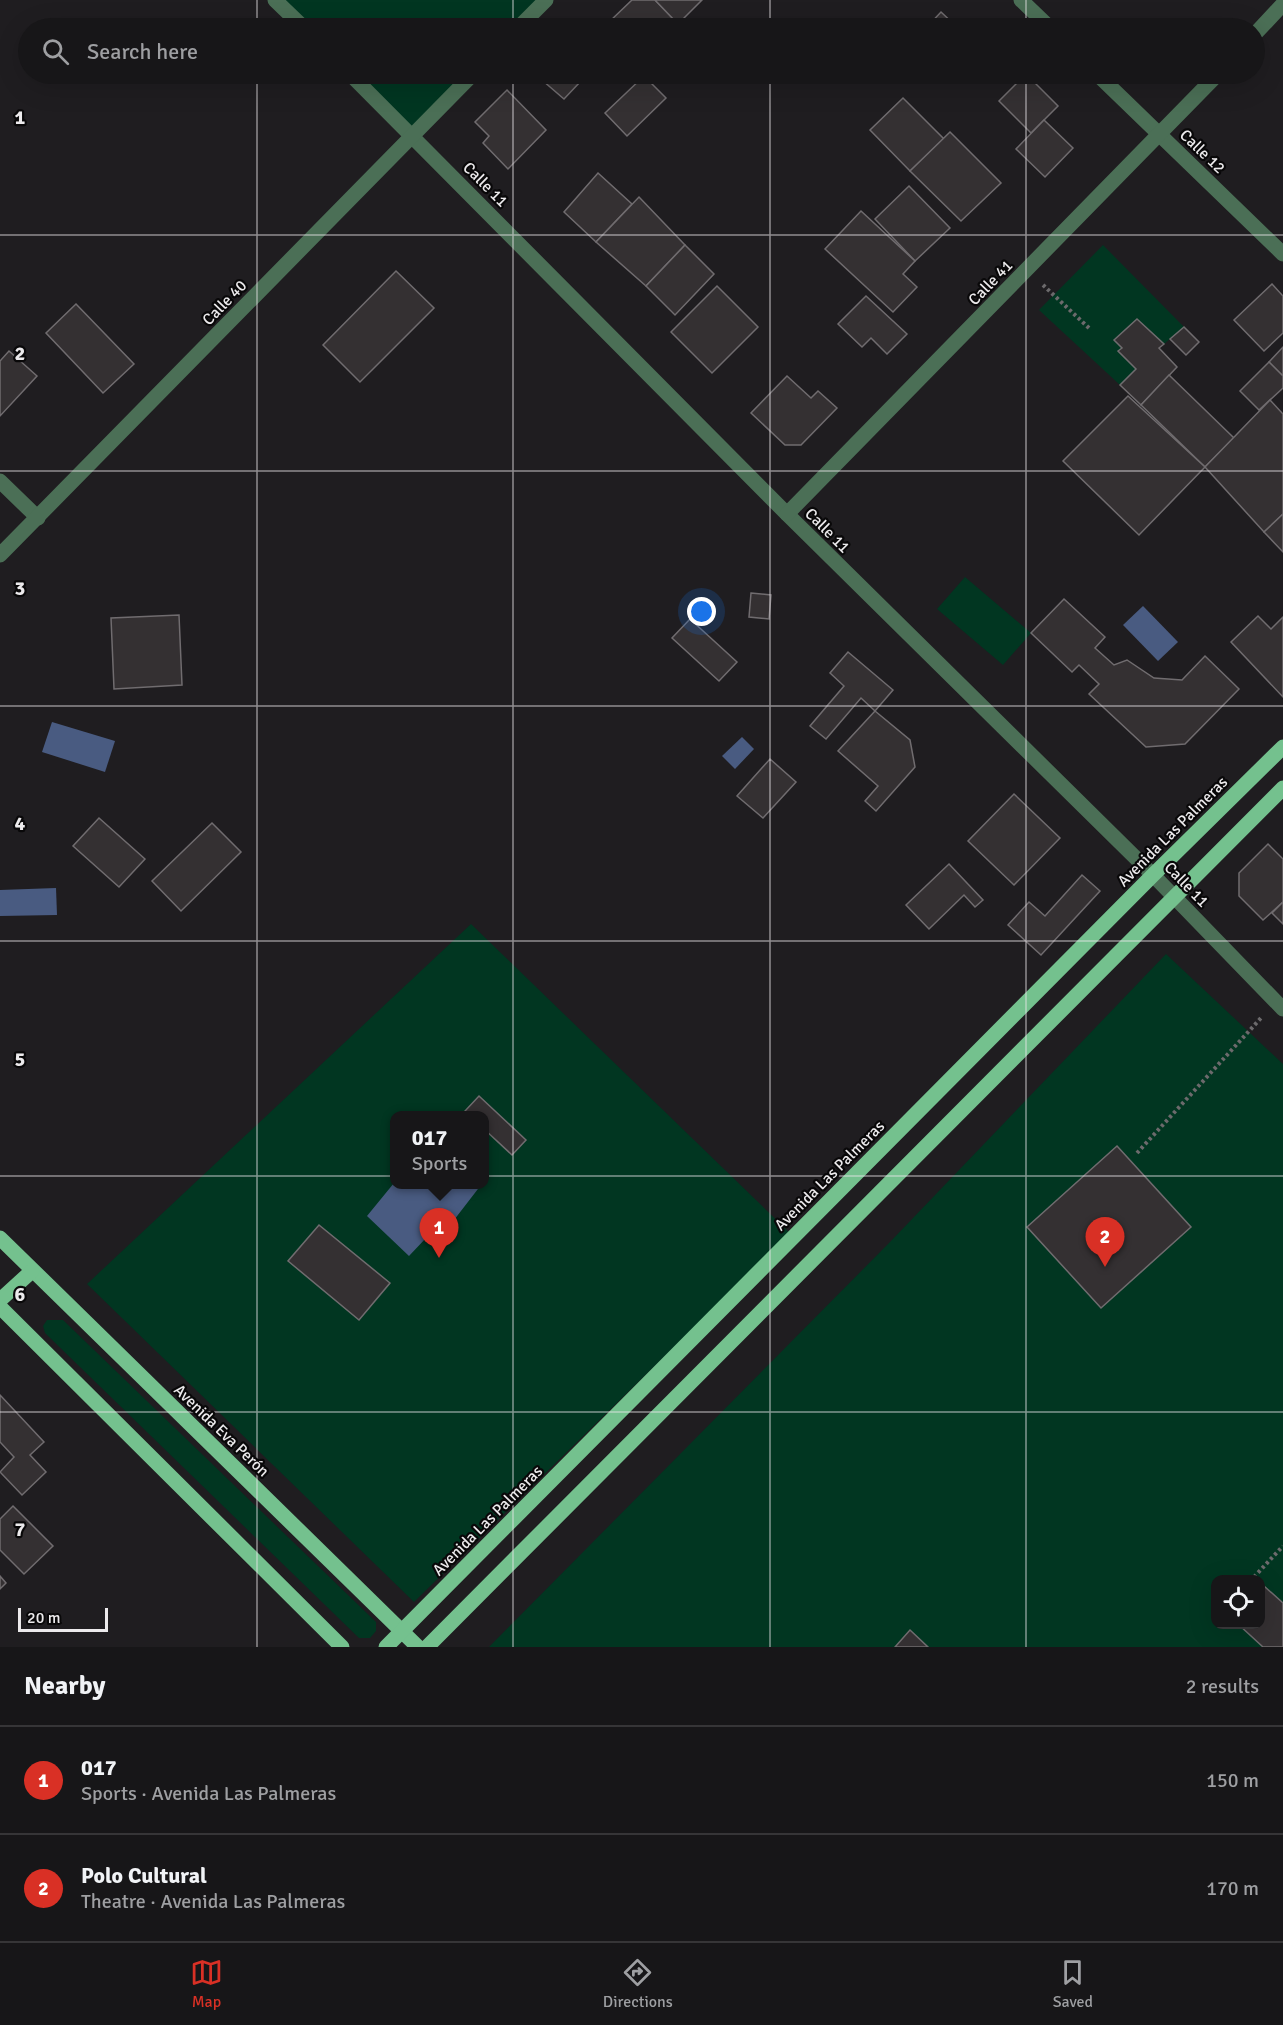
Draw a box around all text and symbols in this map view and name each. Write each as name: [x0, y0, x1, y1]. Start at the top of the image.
search box: [18, 18, 1265, 84]
icon: search: [39, 35, 72, 68]
text: Search here: [87, 38, 198, 65]
text: 1: [15, 105, 26, 130]
street label: Calle 12: [1175, 125, 1229, 178]
street label: Calle 11: [459, 158, 512, 211]
street label: Calle 41: [964, 256, 1017, 310]
street label: Calle 40: [198, 276, 251, 330]
text: 2: [15, 341, 25, 366]
street label: Calle 11: [801, 504, 854, 557]
text: 3: [15, 576, 25, 601]
your location: [687, 597, 716, 626]
street label: Avenida Las Palmeras: [1113, 772, 1232, 891]
text: 4: [15, 811, 26, 836]
street label: Calle 11: [1160, 858, 1213, 912]
text: 5: [15, 1047, 25, 1072]
popup: [390, 1111, 489, 1189]
street label: Avenida Las Palmeras: [770, 1116, 889, 1235]
text: 017: [412, 1124, 447, 1151]
text: Sports: [412, 1151, 467, 1176]
pin: 1: [420, 1208, 458, 1258]
pin: 2: [1086, 1218, 1124, 1267]
text: 6: [15, 1282, 26, 1307]
street label: Avenida Eva Perón: [169, 1380, 273, 1481]
street label: Avenida Las Palmeras: [428, 1461, 547, 1580]
text: 7: [15, 1517, 26, 1542]
map controls: [1211, 1575, 1265, 1629]
button: locate: [1211, 1575, 1265, 1629]
scale bar: [18, 1605, 108, 1632]
text: 20 m: [27, 1608, 61, 1628]
text: Nearby: [24, 1670, 105, 1702]
text: 2 results: [1186, 1674, 1259, 1699]
text: 017: [81, 1754, 117, 1781]
text: 1: [38, 1768, 49, 1793]
text: 150 m: [1206, 1768, 1259, 1793]
text: Sports · Avenida Las Palmeras: [81, 1781, 336, 1806]
text: Polo Cultural: [81, 1862, 207, 1889]
text: 2: [38, 1876, 49, 1901]
text: 170 m: [1206, 1876, 1259, 1901]
text: Theatre · Avenida Las Palmeras: [81, 1889, 345, 1914]
tab: Map: [190, 1956, 223, 2012]
tab: Directions: [603, 1956, 673, 2012]
tab: Saved: [1053, 1956, 1093, 2012]

